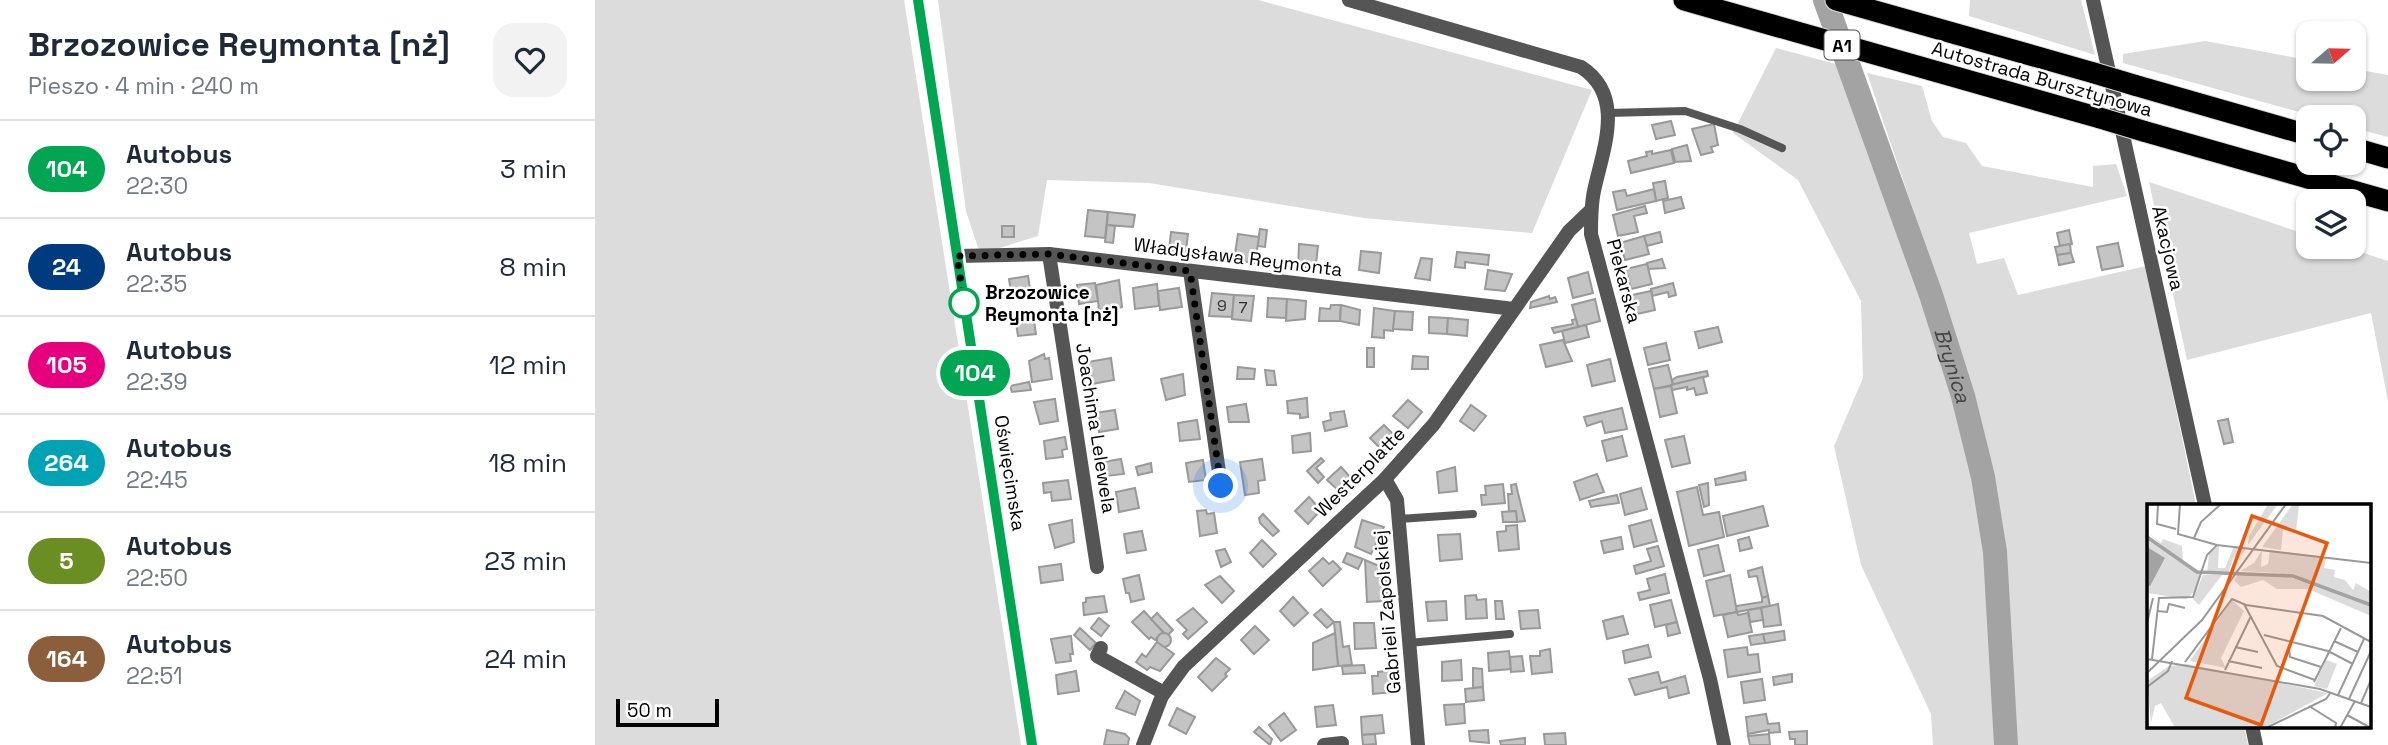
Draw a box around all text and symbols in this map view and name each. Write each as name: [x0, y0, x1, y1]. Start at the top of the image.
north arrow: [2296, 21, 2366, 91]
map controls: [2296, 21, 2366, 259]
button: heart: [493, 23, 567, 97]
text: Brzozowice Reymonta [nż]: [28, 24, 450, 66]
road number: A1: [1825, 31, 1859, 60]
street label: Autostrada Bursztynowa: [1929, 35, 2155, 123]
text: Pieszo · 4 min · 240 m: [28, 71, 259, 101]
button: locate: [2296, 105, 2366, 175]
text: Autobus: [126, 137, 232, 171]
text: 3 min: [500, 152, 567, 186]
text: 104: [46, 153, 87, 184]
text: 22:30: [126, 171, 188, 201]
button: layers: [2296, 189, 2366, 259]
street label: Akacjowa: [2146, 203, 2190, 293]
street label: Władysława Reymonta: [1132, 232, 1344, 282]
text: Autobus: [126, 235, 232, 269]
street label: Piekarska: [1601, 236, 1647, 326]
text: 8 min: [499, 250, 567, 284]
text: 24: [52, 251, 81, 282]
text: 22:35: [126, 269, 187, 299]
place label: Brzozowice Reymonta [nż]: [985, 280, 1119, 327]
marker: Brzozowice Reymonta [nż]: [949, 288, 979, 318]
house number: 9: [1217, 295, 1227, 316]
house number: 7: [1238, 297, 1248, 318]
water label: Brynica: [1929, 324, 1978, 406]
text: Autobus: [126, 333, 232, 367]
street label: Joachima Lelewela: [1070, 341, 1122, 515]
text: 12 min: [489, 348, 567, 382]
text: 105: [46, 349, 87, 380]
line badge: 104: [935, 350, 1015, 396]
text: 104: [954, 357, 996, 388]
text: 22:39: [126, 367, 188, 397]
street label: Oświęcimska: [989, 413, 1032, 533]
street label: Westerplatte: [1309, 421, 1411, 523]
text: Autobus: [126, 431, 232, 465]
text: 18 min: [489, 446, 567, 480]
text: 264: [44, 447, 89, 478]
text: 22:45: [126, 465, 188, 495]
your location: [1203, 468, 1238, 503]
inset map: [2147, 504, 2371, 728]
text: Autobus: [126, 529, 232, 563]
street label: Gabrieli Zapolskiej: [1367, 529, 1407, 695]
text: 23 min: [484, 544, 567, 578]
text: 5: [59, 545, 74, 576]
text: 22:50: [126, 563, 188, 593]
text: Autobus: [126, 627, 232, 661]
text: 24 min: [484, 642, 567, 676]
text: 164: [46, 643, 87, 674]
text: 22:51: [126, 661, 183, 691]
scale bar: [616, 696, 719, 728]
text: 50 m: [627, 698, 672, 723]

